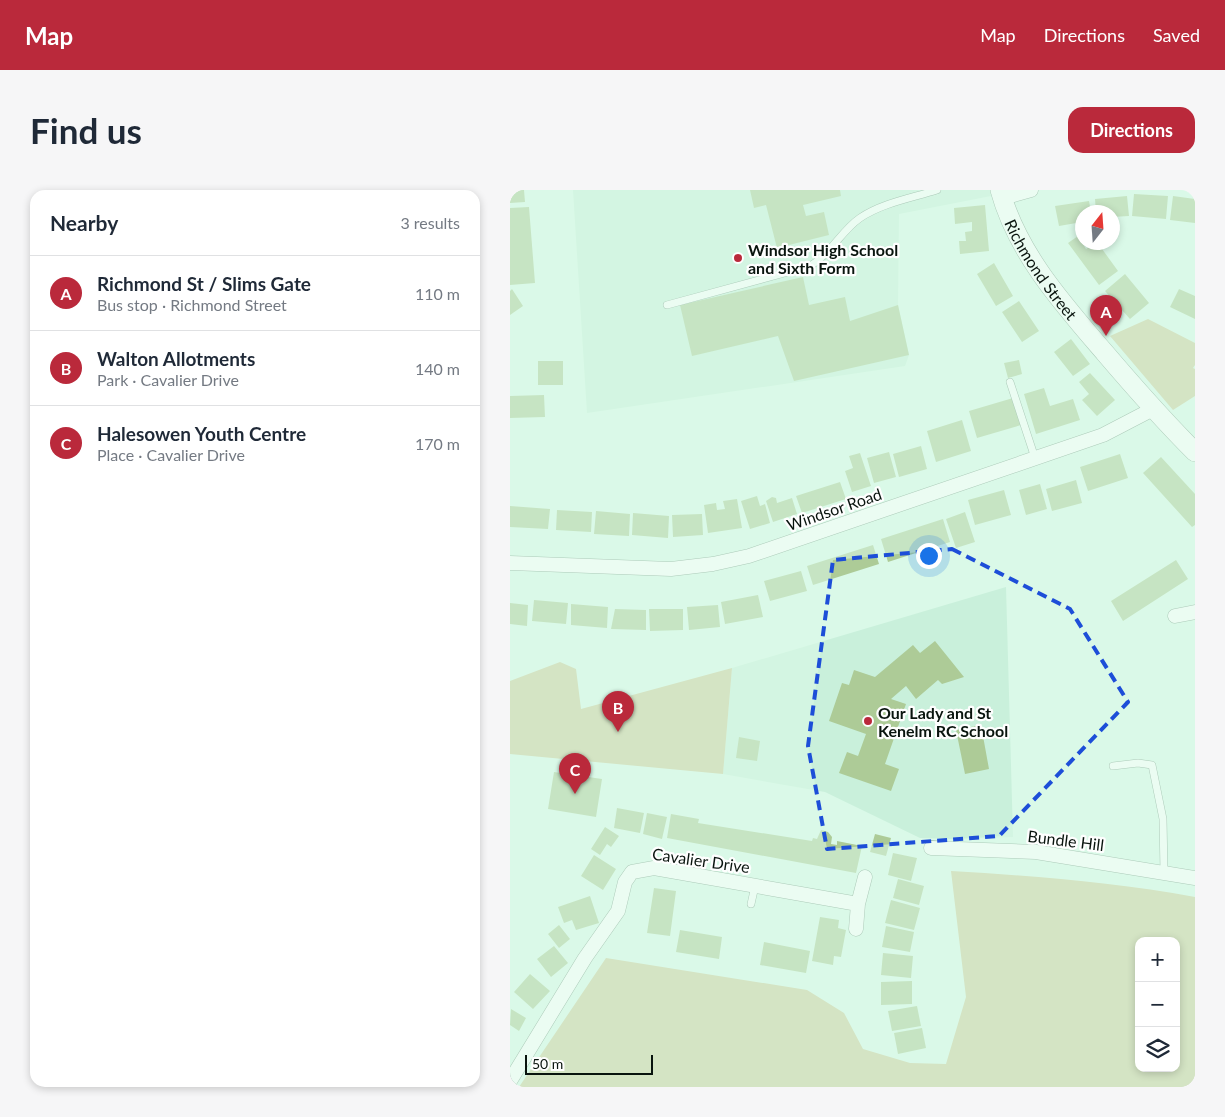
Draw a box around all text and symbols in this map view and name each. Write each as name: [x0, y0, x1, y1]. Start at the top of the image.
text: Map: [25, 21, 73, 50]
text: Map: [980, 24, 1016, 46]
text: Directions: [1044, 24, 1125, 46]
text: Saved: [1153, 24, 1200, 46]
button: Directions: [1068, 107, 1195, 153]
text: Find us: [30, 109, 142, 151]
north arrow: [1075, 205, 1120, 250]
text: Nearby: [50, 210, 118, 235]
text: 3 results: [400, 213, 460, 232]
street label: Richmond Street: [1002, 216, 1082, 323]
place label: Windsor High School and Sixth Form: [748, 240, 898, 277]
marker: Windsor High School and Sixth Form: [732, 252, 744, 264]
text: Richmond St / Slims Gate: [97, 272, 311, 295]
text: A: [60, 284, 72, 303]
text: 110 m: [415, 284, 460, 303]
text: Bus stop · Richmond Street: [97, 295, 287, 314]
pin: A: [1090, 295, 1122, 336]
text: Walton Allotments: [97, 347, 255, 370]
text: B: [61, 359, 71, 378]
text: 140 m: [415, 359, 460, 378]
text: Park · Cavalier Drive: [97, 370, 239, 389]
text: Halesowen Youth Centre: [97, 422, 306, 445]
text: C: [61, 434, 71, 453]
text: 170 m: [415, 434, 460, 453]
text: Place · Cavalier Drive: [97, 445, 245, 464]
street label: Windsor Road: [784, 484, 884, 534]
your location: [916, 543, 942, 569]
pin: B: [602, 691, 634, 732]
place label: Our Lady and St Kenelm RC School: [878, 703, 1008, 740]
marker: Our Lady and St Kenelm RC School: [862, 715, 874, 727]
pin: C: [559, 753, 591, 794]
street label: Bundle Hill: [1027, 826, 1105, 854]
street label: Cavalier Drive: [651, 844, 751, 876]
map controls: [1135, 937, 1180, 1072]
button: +: [1135, 937, 1180, 982]
button: −: [1135, 982, 1180, 1027]
button: layers: [1135, 1027, 1180, 1072]
scale bar: [525, 1052, 652, 1075]
text: 50 m: [532, 1055, 563, 1072]

